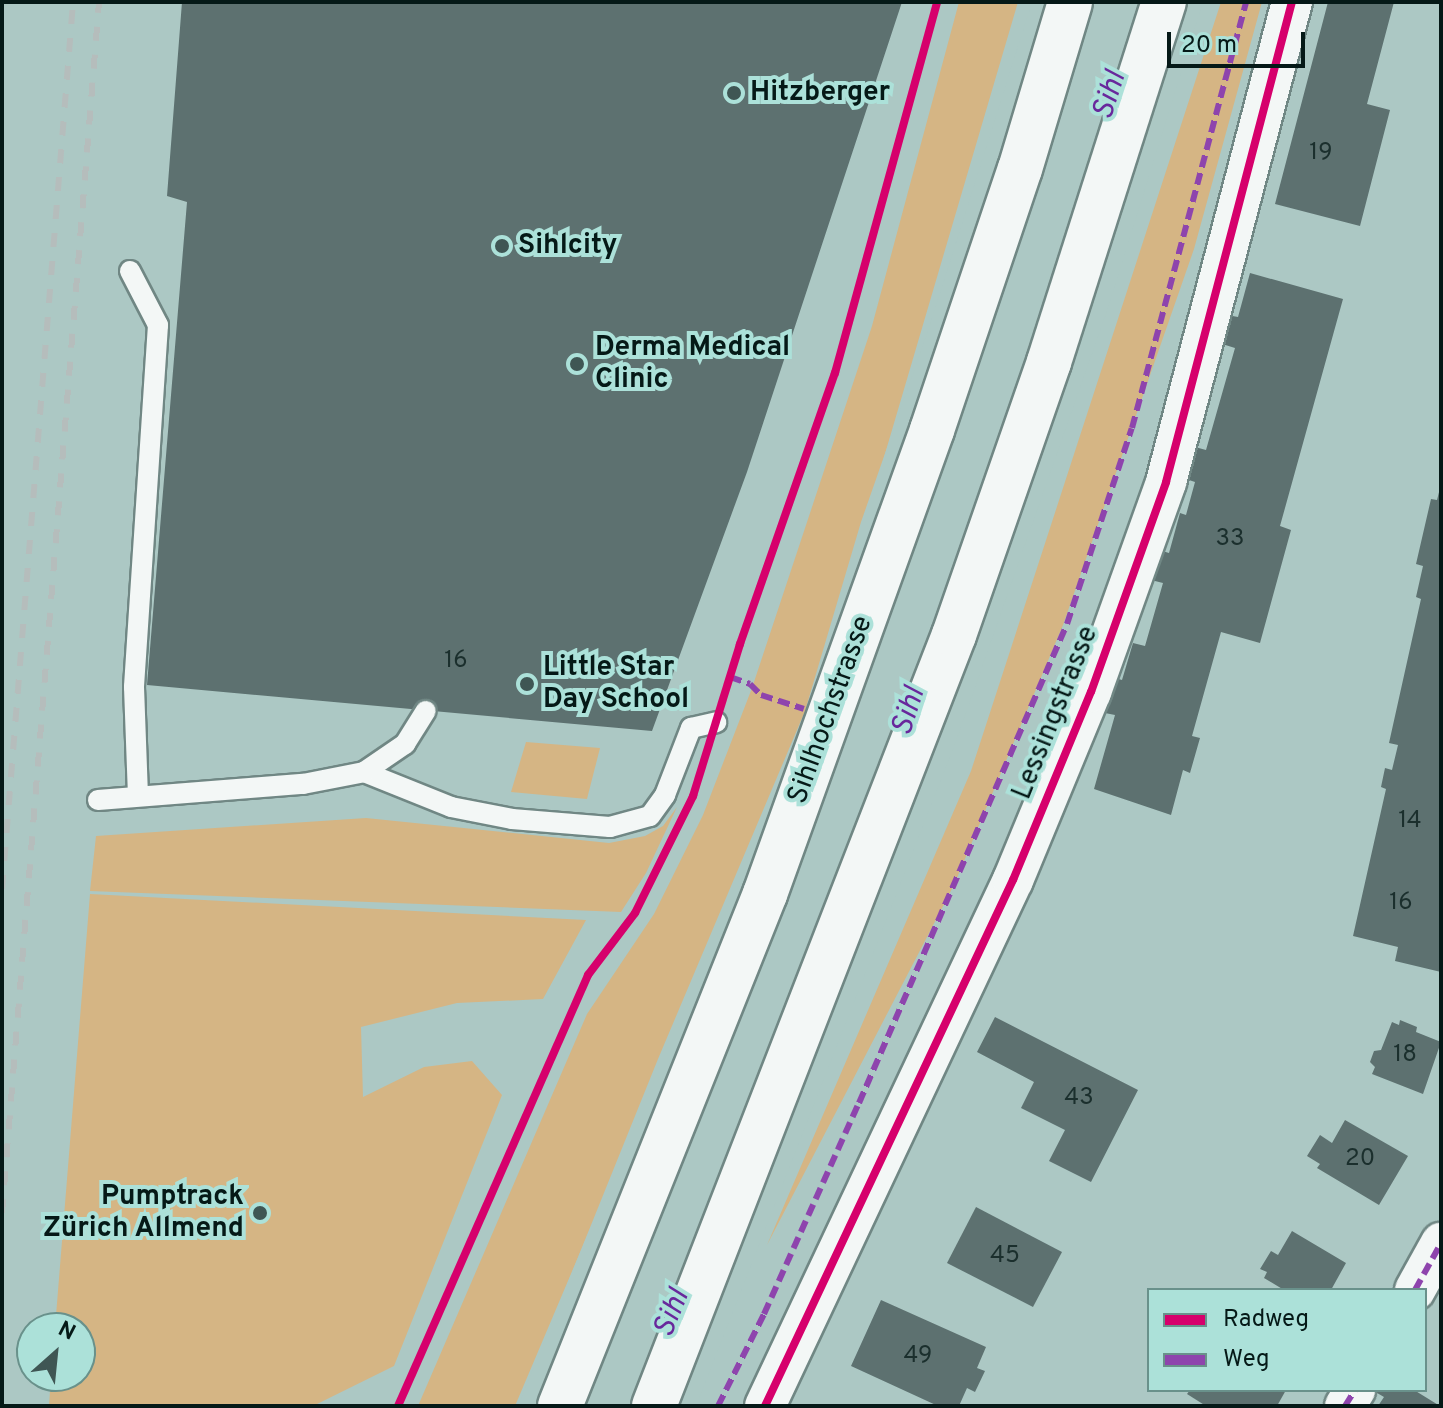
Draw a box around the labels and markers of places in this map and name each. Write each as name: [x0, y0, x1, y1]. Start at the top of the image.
place label: Hitzberger: [750, 76, 890, 110]
marker: Hitzberger: [725, 84, 743, 102]
place label: Sihlcity: [518, 229, 617, 263]
marker: Sihlcity: [493, 237, 511, 255]
place label: Derma Medical Clinic: [595, 331, 790, 397]
marker: Derma Medical Clinic: [566, 353, 588, 375]
place label: Little Star Day School: [543, 651, 689, 717]
marker: Little Star Day School: [518, 675, 536, 693]
place label: Pumptrack Zürich Allmend: [42, 1180, 244, 1246]
marker: Pumptrack Zürich Allmend: [251, 1204, 269, 1222]

